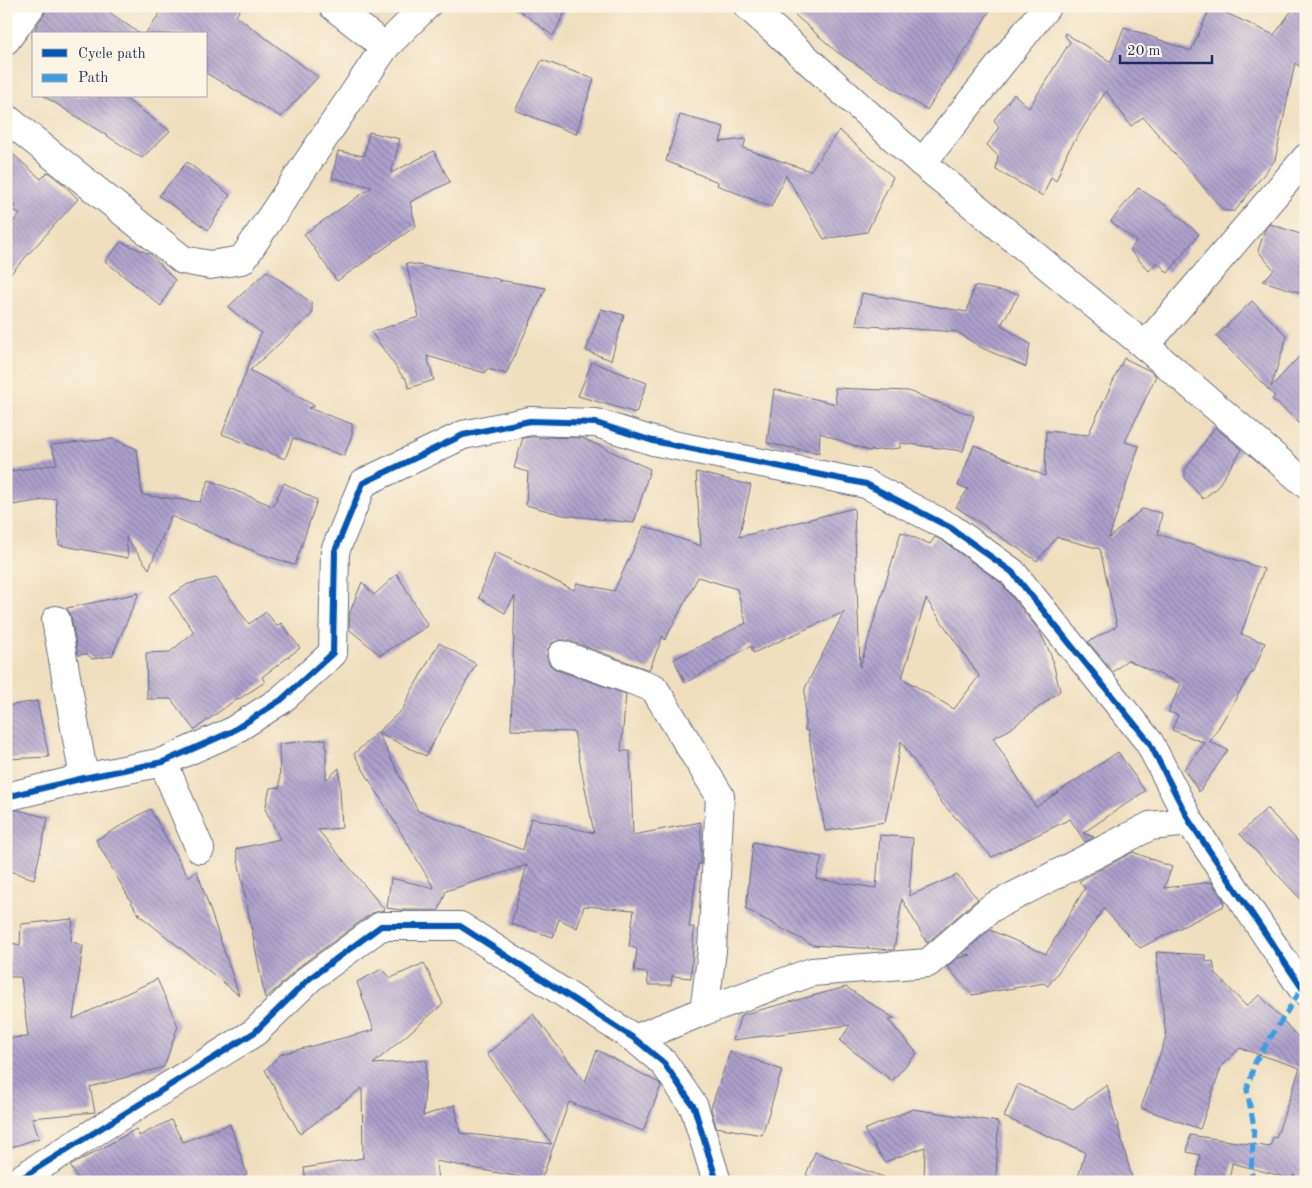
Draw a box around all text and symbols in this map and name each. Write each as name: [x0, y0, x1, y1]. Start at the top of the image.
legend: [32, 32, 208, 98]
scale bar: [1120, 32, 1212, 64]
text: 20 m: [1127, 44, 1161, 59]
text: Cycle path: [78, 47, 146, 62]
text: Path: [78, 71, 108, 86]

